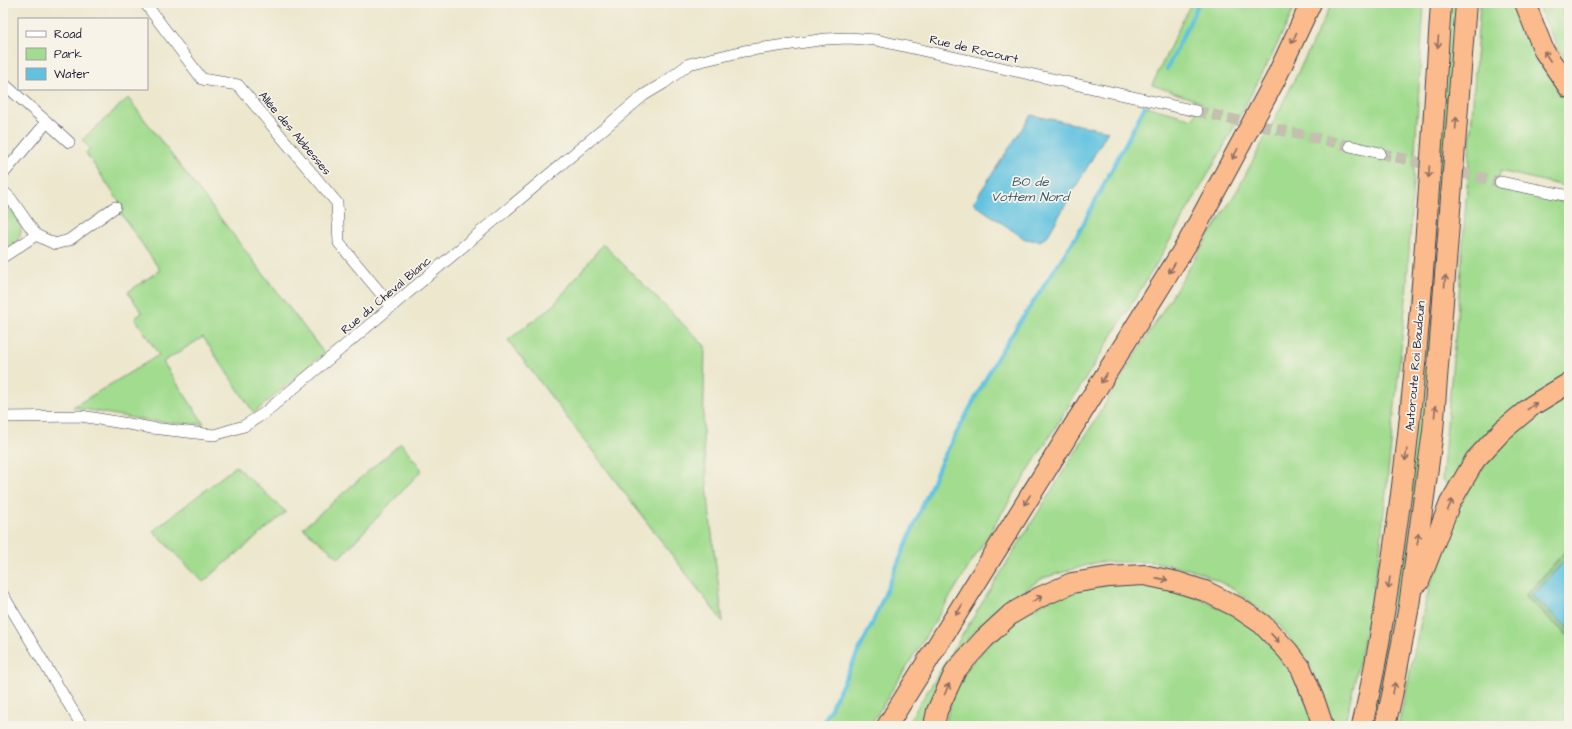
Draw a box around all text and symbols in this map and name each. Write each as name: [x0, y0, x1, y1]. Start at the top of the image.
legend: [18, 18, 148, 90]
text: Road: [54, 26, 82, 43]
street label: Rue de Rocourt: [928, 31, 1020, 68]
one-way arrow: [1290, 32, 1297, 44]
one-way arrow: [1435, 35, 1442, 48]
text: Park: [54, 46, 82, 63]
one-way arrow: [1543, 50, 1552, 61]
text: Water: [54, 66, 90, 83]
street label: Allée des Abbesses: [254, 88, 335, 179]
one-way arrow: [1453, 117, 1460, 130]
one-way arrow: [1231, 148, 1239, 160]
one-way arrow: [1426, 165, 1433, 178]
water label: BO de Vottem Nord: [991, 173, 1071, 206]
street label: Rue du Cheval Blanc: [338, 252, 435, 338]
one-way arrow: [1168, 262, 1176, 274]
one-way arrow: [1442, 275, 1449, 288]
street label: Autoroute Roi Baudouin: [1401, 300, 1430, 432]
one-way arrow: [1099, 372, 1107, 384]
one-way arrow: [1526, 402, 1537, 411]
one-way arrow: [1431, 405, 1438, 418]
one-way arrow: [1402, 448, 1410, 461]
one-way arrow: [1023, 494, 1031, 506]
one-way arrow: [1446, 499, 1454, 511]
one-way arrow: [1414, 533, 1422, 546]
one-way arrow: [1155, 575, 1168, 583]
one-way arrow: [1385, 577, 1393, 590]
one-way arrow: [1030, 595, 1042, 602]
one-way arrow: [954, 604, 962, 616]
one-way arrow: [1271, 633, 1280, 643]
one-way arrow: [1390, 682, 1398, 695]
one-way arrow: [944, 684, 951, 696]

